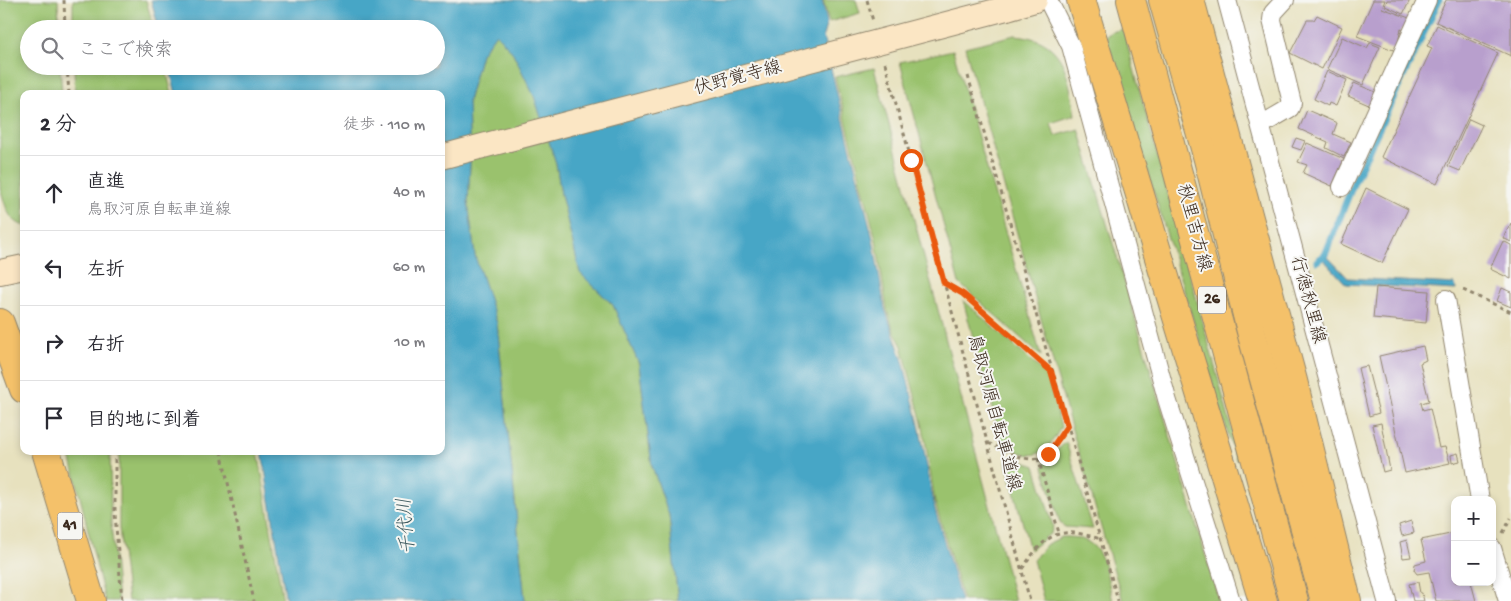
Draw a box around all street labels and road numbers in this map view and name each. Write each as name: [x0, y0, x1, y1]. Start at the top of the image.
street label: 伏野覚寺線: [692, 56, 784, 101]
street label: 秋里吉方線: [1171, 182, 1216, 274]
street label: 行徳秋里線: [1285, 254, 1330, 346]
road number: 26: [1198, 286, 1226, 314]
street label: 鳥取河原自転車道線: [962, 332, 1025, 494]
road number: 41: [58, 512, 82, 540]

